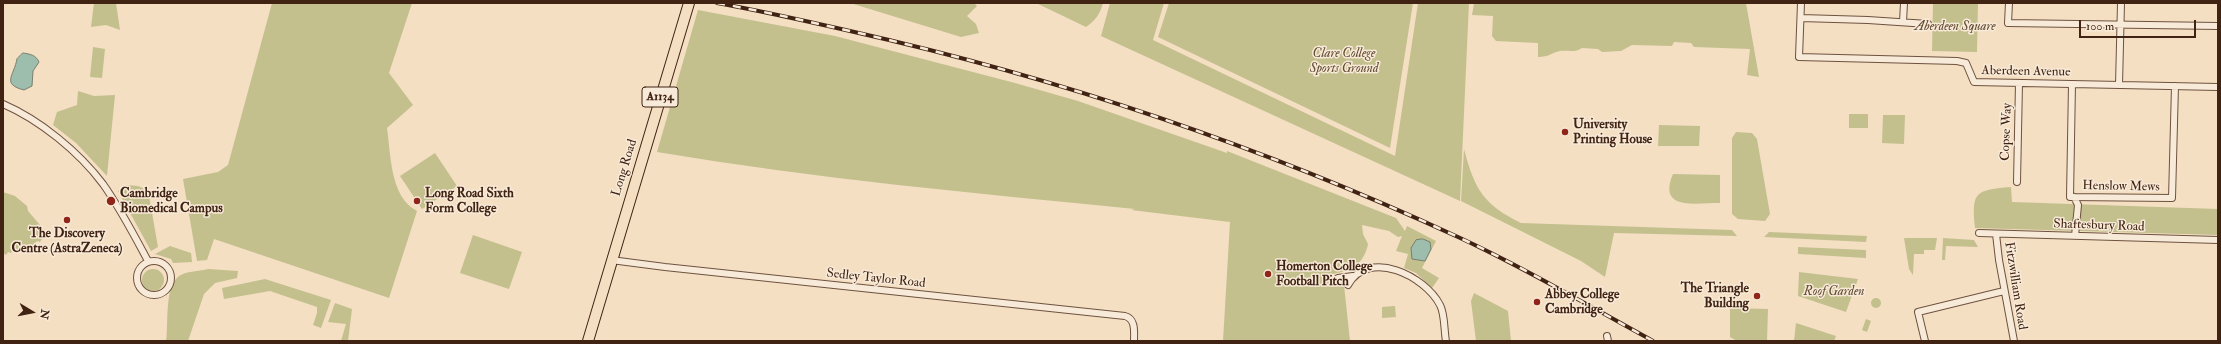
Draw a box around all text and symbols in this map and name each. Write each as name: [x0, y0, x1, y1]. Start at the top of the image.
scale bar: [2081, 12, 2198, 38]
park label: Aberdeen Square: [1914, 19, 1996, 35]
text: 100 m: [2086, 19, 2114, 34]
park label: Clare College Sports Ground: [1310, 46, 1378, 77]
street label: Aberdeen Avenue: [1981, 63, 2071, 81]
road number: A1134: [642, 87, 678, 107]
street label: Copse Way: [1998, 103, 2016, 161]
place label: University Printing House: [1573, 117, 1652, 148]
marker: University Printing House: [1560, 127, 1570, 137]
street label: Long Road: [609, 138, 641, 198]
street label: Henslow Mews: [2082, 179, 2160, 195]
place label: Cambridge Biomedical Campus: [120, 186, 223, 217]
place label: Long Road Sixth Form College: [425, 186, 514, 217]
marker: Cambridge Biomedical Campus: [105, 195, 117, 207]
marker: Long Road Sixth Form College: [412, 196, 422, 206]
marker: The Discovery Centre (AstraZeneca): [62, 215, 72, 225]
street label: Shaftesbury Road: [2053, 217, 2145, 235]
place label: The Discovery Centre (AstraZeneca): [12, 226, 122, 257]
street label: Fitzwilliam Road: [2000, 241, 2030, 331]
place label: Homerton College Football Pitch: [1276, 259, 1373, 290]
street label: Sedley Taylor Road: [826, 266, 926, 292]
marker: Homerton College Football Pitch: [1263, 269, 1273, 279]
place label: The Triangle Building: [1681, 281, 1749, 312]
park label: Roof Garden: [1804, 284, 1864, 300]
place label: Abbey College Cambridge: [1545, 287, 1620, 318]
marker: The Triangle Building: [1752, 291, 1762, 301]
north arrow: [12, 292, 52, 332]
marker: Abbey College Cambridge: [1532, 297, 1542, 307]
text: N: [37, 308, 52, 320]

